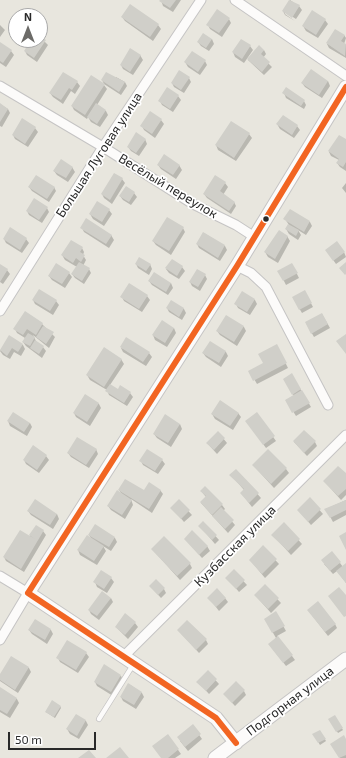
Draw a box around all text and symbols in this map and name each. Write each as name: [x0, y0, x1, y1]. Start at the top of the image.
north arrow: [8, 8, 48, 48]
text: N: [24, 10, 32, 23]
street label: Большая Луговая улица: [53, 90, 145, 220]
street label: Весёлый переулок: [116, 150, 220, 222]
unlabelled marker: [261, 214, 271, 224]
street label: Кузбасская улица: [191, 502, 279, 590]
street label: Подгорная улица: [243, 663, 337, 739]
scale bar: [10, 724, 98, 750]
text: 50 m: [15, 732, 42, 746]

